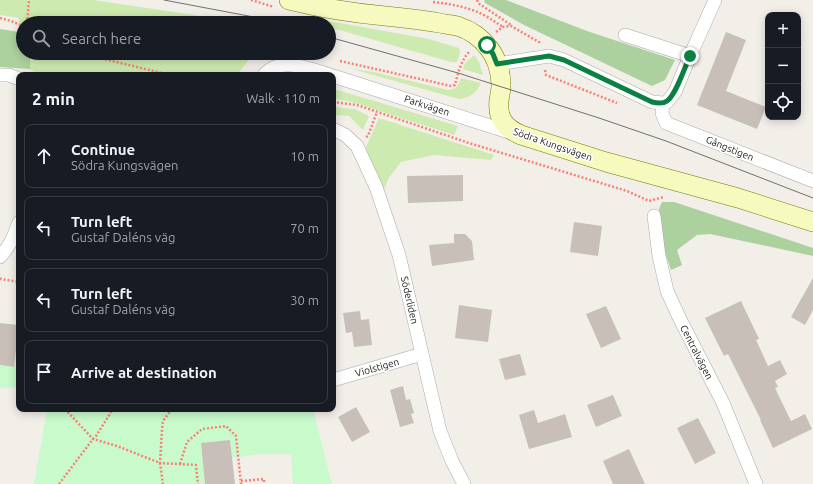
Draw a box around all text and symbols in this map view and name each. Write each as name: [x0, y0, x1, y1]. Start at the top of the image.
map controls: [765, 12, 801, 120]
button: +: [765, 12, 801, 48]
search box: [16, 16, 336, 60]
icon: search: [30, 27, 52, 49]
text: Search here: [62, 30, 141, 47]
route start: [478, 36, 496, 54]
route end: [681, 47, 699, 65]
button: −: [765, 48, 801, 84]
button: locate: [765, 84, 801, 120]
text: 2 min: [32, 89, 75, 108]
text: Walk · 110 m: [246, 91, 320, 105]
street label: Parkvägen: [403, 93, 451, 118]
street label: Södra Kungsvägen: [512, 126, 594, 163]
street label: Gångstigen: [704, 134, 755, 163]
text: Continue: [71, 141, 135, 158]
icon: ahead: [33, 145, 55, 167]
text: 10 m: [290, 149, 319, 163]
text: Södra Kungsvägen: [71, 158, 179, 172]
text: Turn left: [71, 213, 132, 230]
icon: left: [33, 217, 55, 239]
text: 70 m: [290, 221, 319, 235]
text: Gustaf Daléns väg: [71, 230, 175, 244]
street label: Söderliden: [399, 275, 420, 325]
text: Turn left: [71, 285, 132, 302]
icon: left: [33, 289, 55, 311]
text: 30 m: [290, 293, 319, 307]
text: Gustaf Daléns väg: [71, 302, 175, 316]
street label: Centralvägen: [678, 323, 715, 381]
street label: Violstigen: [354, 356, 400, 379]
icon: arrive: [33, 361, 55, 383]
text: Arrive at destination: [71, 364, 217, 381]

